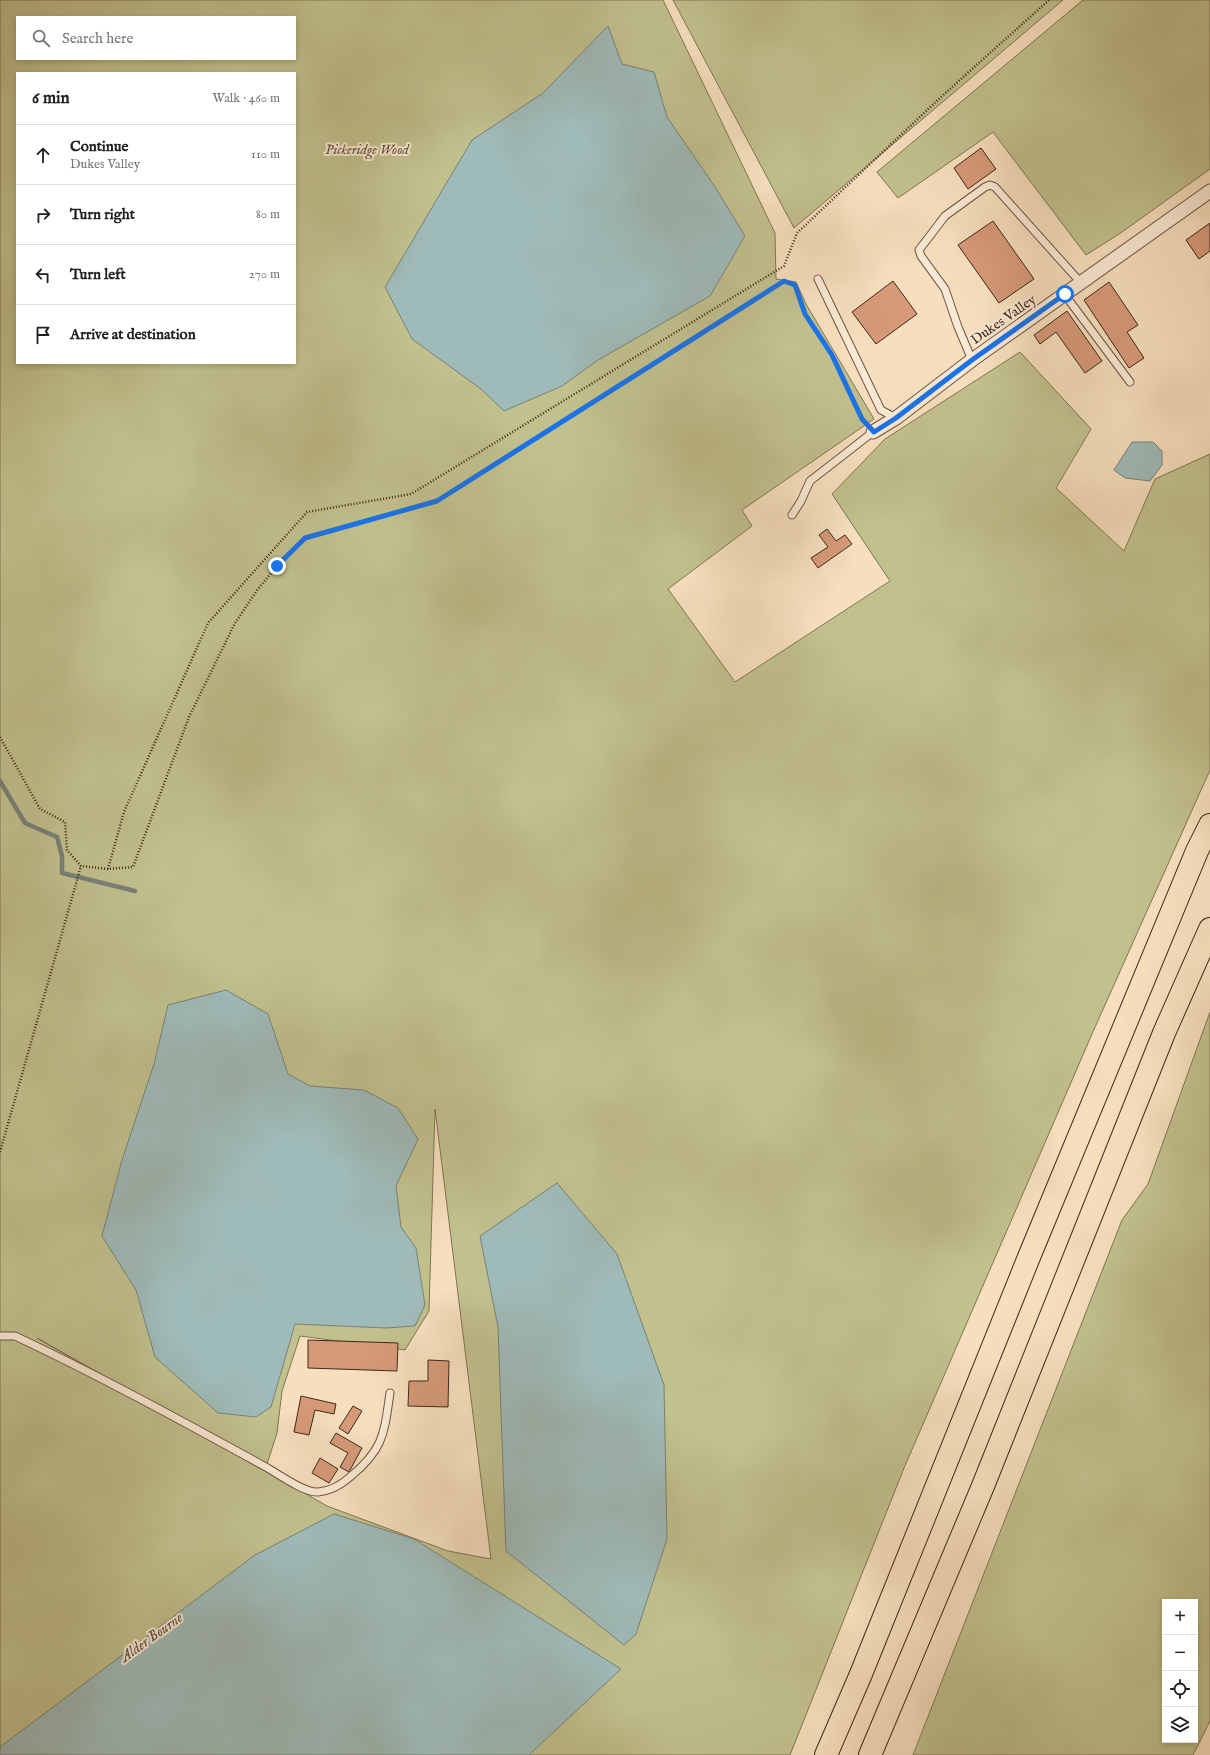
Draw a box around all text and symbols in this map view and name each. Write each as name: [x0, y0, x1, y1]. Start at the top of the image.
search box: [16, 16, 296, 60]
icon: search: [30, 27, 52, 49]
text: Search here: [62, 29, 133, 48]
text: 6 min: [32, 88, 70, 109]
text: Walk · 460 m: [213, 90, 280, 107]
text: Continue: [70, 137, 128, 156]
park label: Pickeridge Wood: [325, 141, 410, 160]
icon: ahead: [32, 144, 54, 166]
text: 110 m: [251, 146, 280, 163]
text: Dukes Valley: [70, 156, 140, 173]
icon: right: [32, 204, 54, 226]
text: Turn right: [70, 205, 135, 224]
text: 80 m: [256, 206, 280, 223]
icon: left: [32, 264, 54, 286]
text: Turn left: [70, 265, 126, 284]
text: 270 m: [249, 266, 280, 283]
route start: [1056, 285, 1074, 303]
street label: Dukes Valley: [967, 291, 1040, 349]
icon: arrive: [32, 324, 54, 346]
text: Arrive at destination: [70, 325, 196, 344]
route end: [268, 557, 286, 575]
map controls: [1162, 1599, 1198, 1743]
button: +: [1162, 1599, 1198, 1635]
water label: Alder Bourne: [115, 1608, 186, 1668]
button: −: [1162, 1635, 1198, 1671]
button: locate: [1162, 1671, 1198, 1707]
button: layers: [1162, 1707, 1198, 1743]

